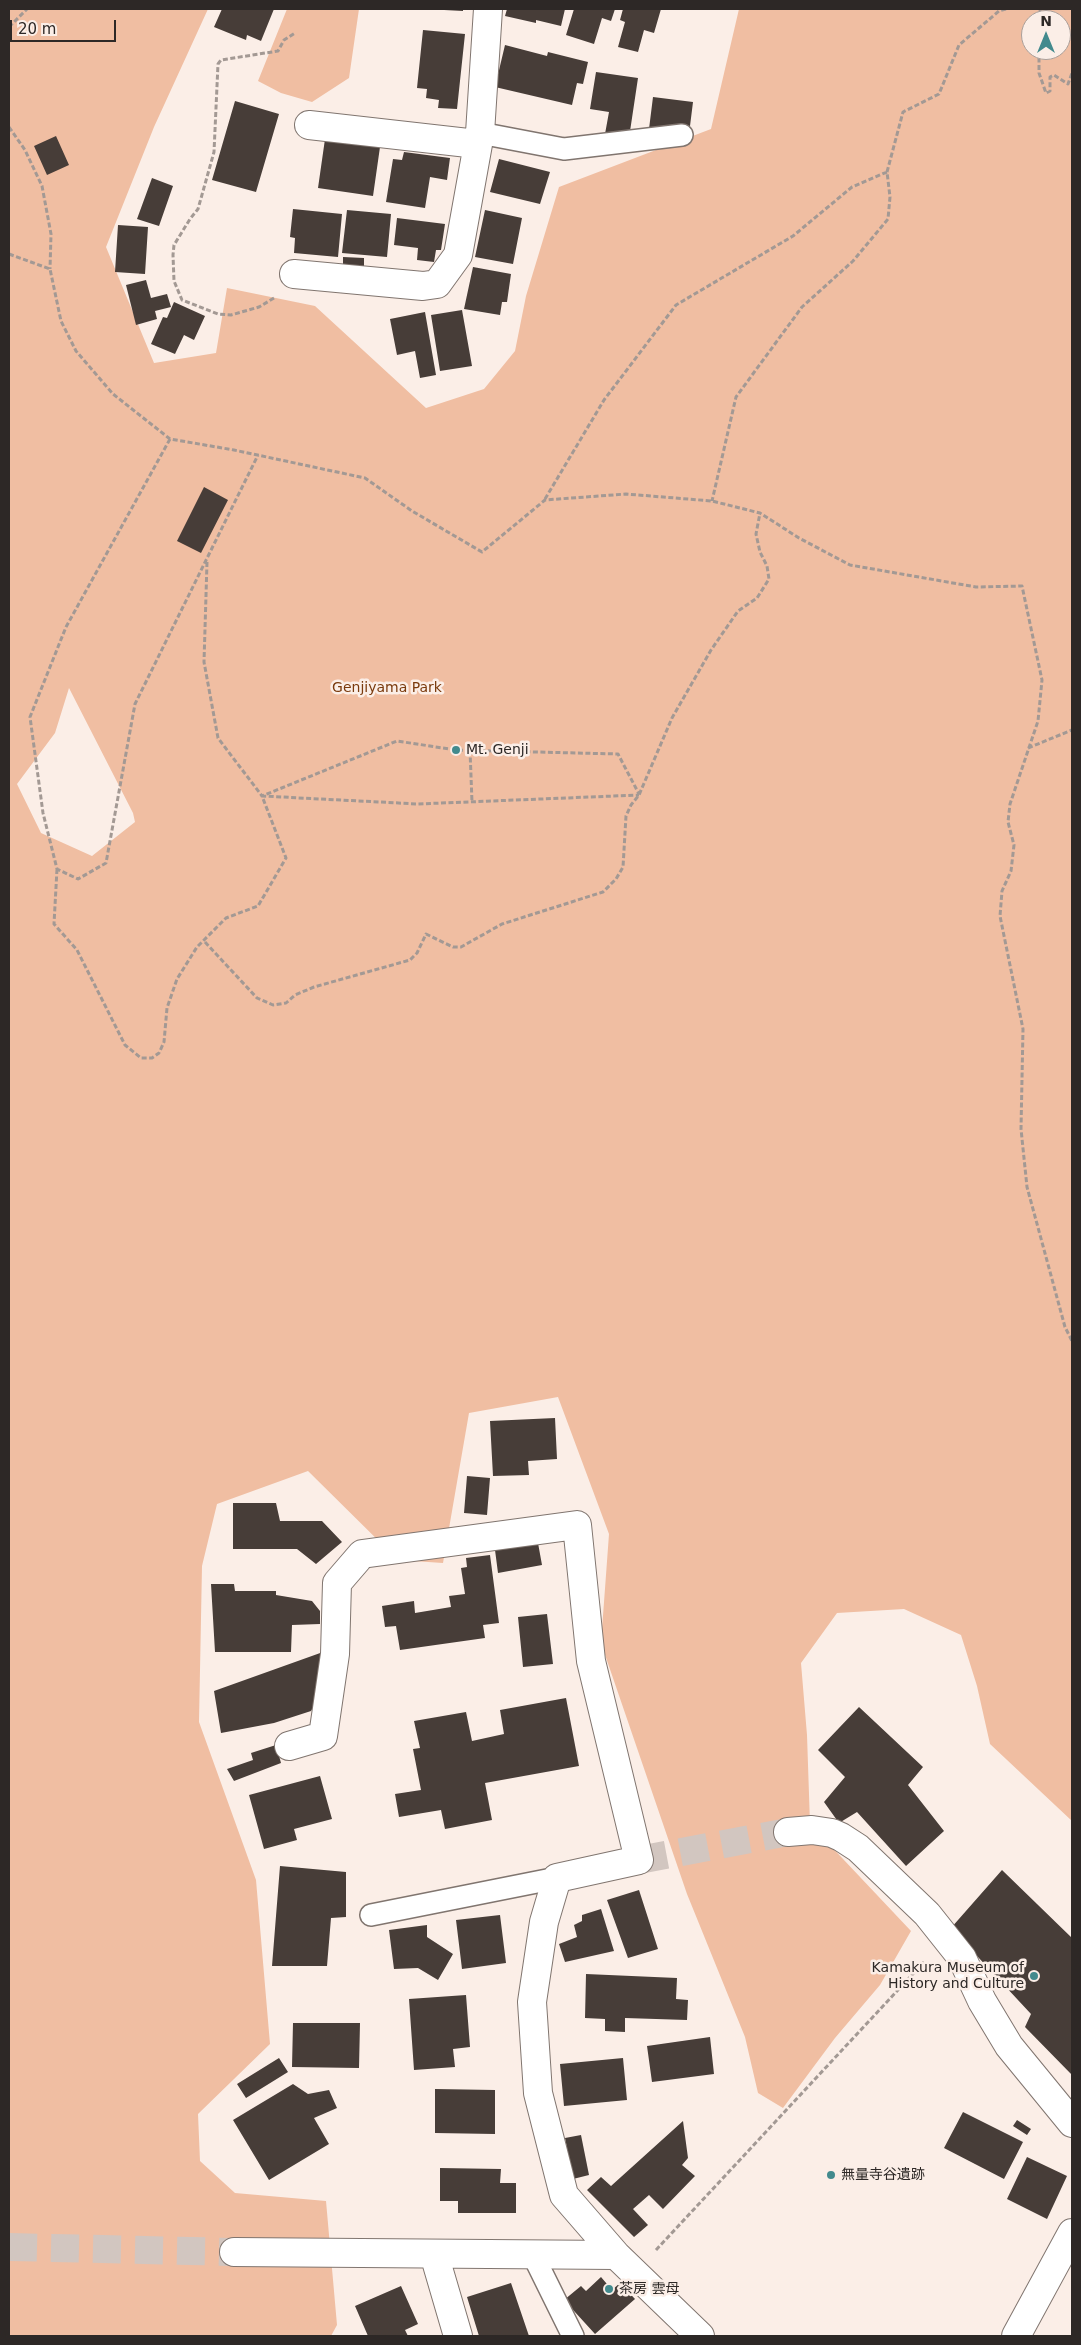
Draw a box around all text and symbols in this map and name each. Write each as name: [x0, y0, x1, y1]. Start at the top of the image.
scale bar: [12, 10, 119, 42]
north arrow: [1021, 10, 1071, 60]
text: N: [1040, 13, 1052, 29]
text: 20 m: [18, 20, 56, 38]
park label: Genjiyama Park: [332, 680, 442, 696]
place label: Mt. Genji: [466, 742, 529, 758]
marker: Mt. Genji: [450, 744, 462, 756]
place label: Kamakura Museum of History and Culture: [872, 1960, 1024, 1992]
marker: Kamakura Museum of History and Culture: [1028, 1970, 1040, 1982]
place label: 無量寺谷遺跡: [841, 2167, 925, 2183]
marker: 無量寺谷遺跡: [825, 2169, 837, 2181]
place label: 茶房 雲母: [619, 2281, 679, 2297]
marker: 茶房 雲母: [603, 2283, 615, 2295]

